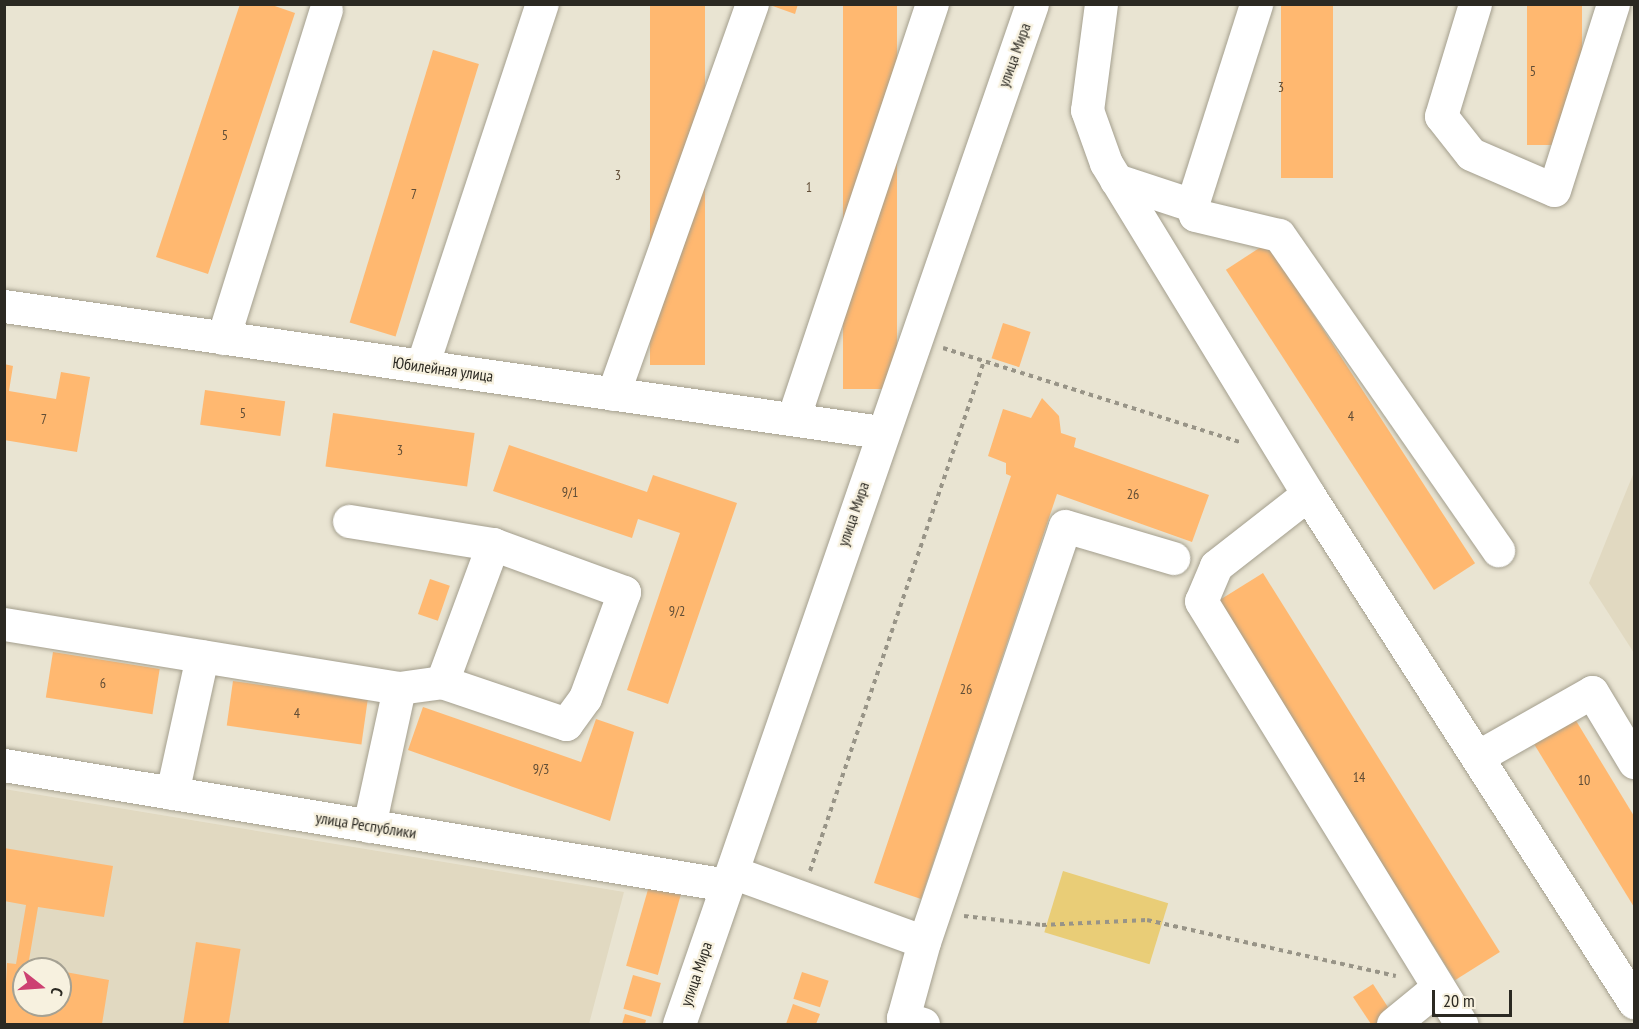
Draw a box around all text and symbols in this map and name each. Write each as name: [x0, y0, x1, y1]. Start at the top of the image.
street label: улица Мира: [994, 20, 1034, 90]
house number: 5: [1530, 63, 1536, 79]
house number: 3: [1278, 79, 1284, 95]
house number: 5: [222, 127, 228, 143]
house number: 3: [615, 167, 621, 183]
house number: 1: [806, 179, 812, 195]
house number: 7: [411, 186, 417, 202]
street label: Юбилейная улица: [391, 352, 495, 386]
house number: 5: [240, 405, 246, 421]
house number: 4: [1348, 408, 1354, 424]
house number: 7: [41, 411, 47, 427]
house number: 3: [397, 442, 403, 458]
street label: улица Мира: [833, 479, 873, 549]
house number: 9/1: [562, 484, 578, 500]
house number: 26: [1127, 486, 1139, 502]
house number: 9/2: [669, 603, 685, 619]
house number: 6: [100, 675, 106, 691]
house number: 26: [960, 681, 972, 697]
house number: 4: [294, 705, 300, 721]
house number: 9/3: [533, 761, 549, 777]
house number: 14: [1353, 769, 1365, 785]
house number: 10: [1578, 772, 1590, 788]
street label: улица Республики: [314, 808, 418, 842]
street label: улица Мира: [676, 939, 716, 1009]
north arrow: [12, 957, 72, 1017]
scale bar: [1435, 978, 1514, 1016]
text: С: [47, 985, 68, 998]
text: 20 m: [1443, 989, 1475, 1012]

